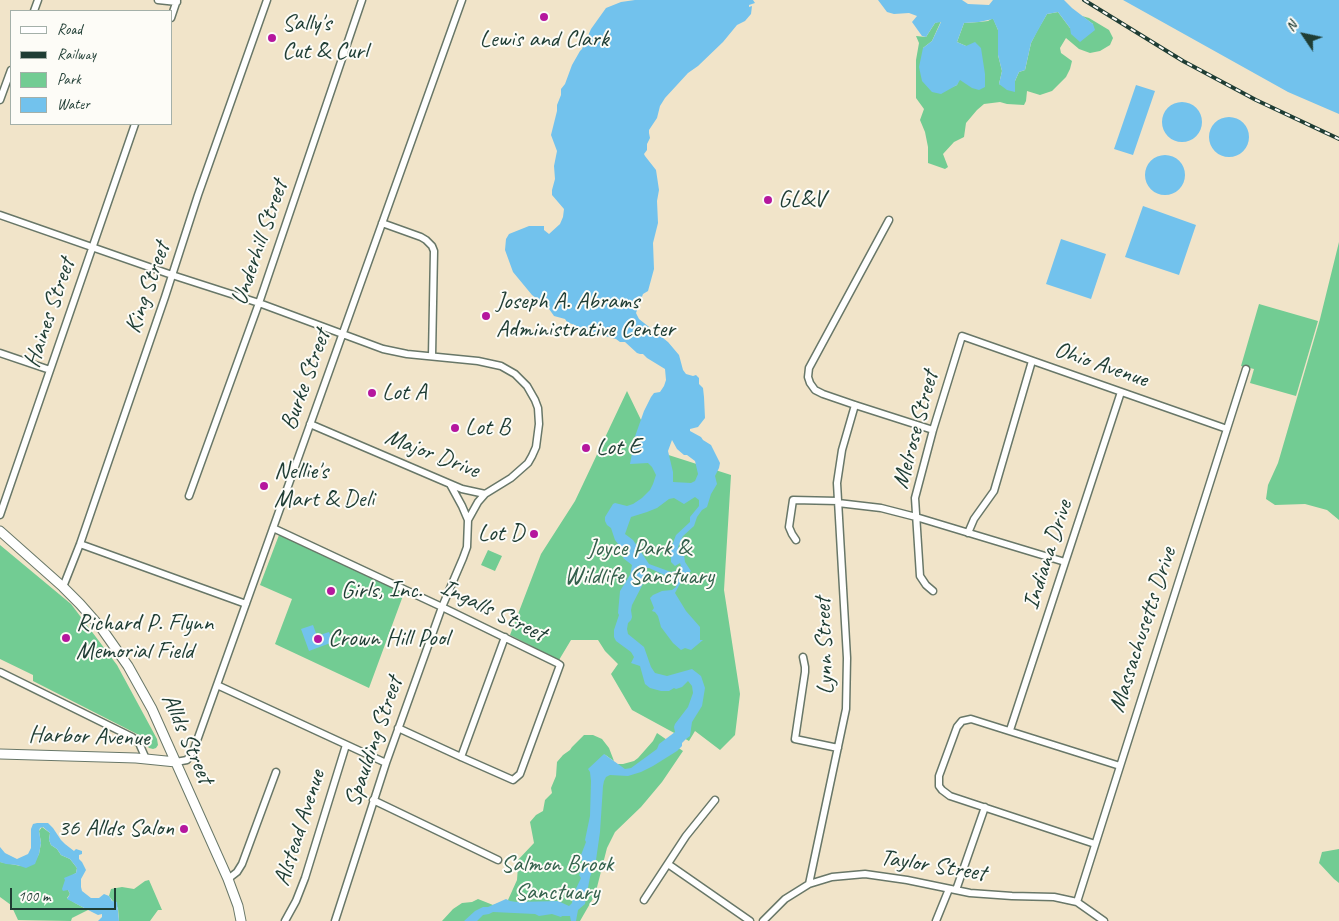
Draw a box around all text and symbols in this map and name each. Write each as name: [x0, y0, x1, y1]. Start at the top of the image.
legend: [10, 10, 172, 125]
place label: Sally's Cut & Curl: [282, 10, 368, 66]
north arrow: [1279, 10, 1329, 60]
marker: Lewis and Clark: [538, 11, 550, 23]
text: N: [1282, 18, 1301, 35]
text: Road: [57, 20, 82, 39]
place label: Lewis and Clark: [480, 26, 608, 54]
marker: Sally's Cut & Curl: [266, 32, 278, 44]
text: Railway: [57, 45, 96, 64]
text: Park: [57, 70, 81, 89]
text: Water: [57, 95, 90, 114]
street label: Underhill Street: [225, 177, 295, 309]
place label: GL&V: [778, 186, 825, 214]
marker: GL&V: [762, 194, 774, 206]
street label: King Street: [119, 239, 177, 337]
street label: Haines Street: [18, 255, 82, 371]
place label: Joseph A. Abrams Administrative Center: [496, 288, 675, 344]
marker: Joseph A. Abrams Administrative Center: [480, 310, 492, 322]
street label: Burke Street: [275, 326, 337, 434]
street label: Ohio Avenue: [1050, 336, 1152, 394]
street label: Melrose Street: [886, 368, 946, 492]
place label: Lot A: [382, 379, 426, 407]
marker: Lot A: [366, 387, 378, 399]
place label: Lot B: [465, 414, 510, 442]
marker: Lot B: [449, 422, 461, 434]
street label: Major Drive: [381, 423, 483, 485]
place label: Lot E: [596, 434, 641, 462]
marker: Lot E: [580, 442, 592, 454]
place label: Nellie's Mart & Deli: [274, 458, 374, 514]
marker: Nellie's Mart & Deli: [258, 480, 270, 492]
street label: Indiana Drive: [1017, 497, 1079, 613]
place label: Lot D: [478, 520, 524, 548]
marker: Lot D: [528, 528, 540, 540]
park label: Joyce Park & Wildlife Sanctuary: [564, 535, 714, 591]
street label: Massachusetts Drive: [1103, 544, 1183, 716]
street label: Ingalls Street: [436, 573, 550, 649]
place label: Girls, Inc.: [341, 577, 422, 605]
marker: Girls, Inc.: [325, 585, 337, 597]
street label: Lynn Street: [809, 597, 841, 695]
place label: Richard P. Flynn Memorial Field: [76, 610, 213, 666]
place label: Crown Hill Pool: [328, 625, 449, 653]
marker: Richard P. Flynn Memorial Field: [60, 632, 72, 644]
marker: Crown Hill Pool: [312, 633, 324, 645]
street label: Spaulding Street: [338, 673, 410, 811]
street label: Allds Street: [154, 689, 220, 789]
street label: Harbor Avenue: [28, 720, 150, 754]
street label: Alstead Avenue: [268, 766, 332, 890]
place label: 36 Allds Salon: [58, 815, 174, 843]
marker: 36 Allds Salon: [178, 823, 190, 835]
street label: Taylor Street: [878, 843, 988, 889]
park label: Salmon Brook Sanctuary: [501, 851, 613, 907]
scale bar: [12, 878, 119, 910]
text: 100 m: [18, 887, 50, 906]

